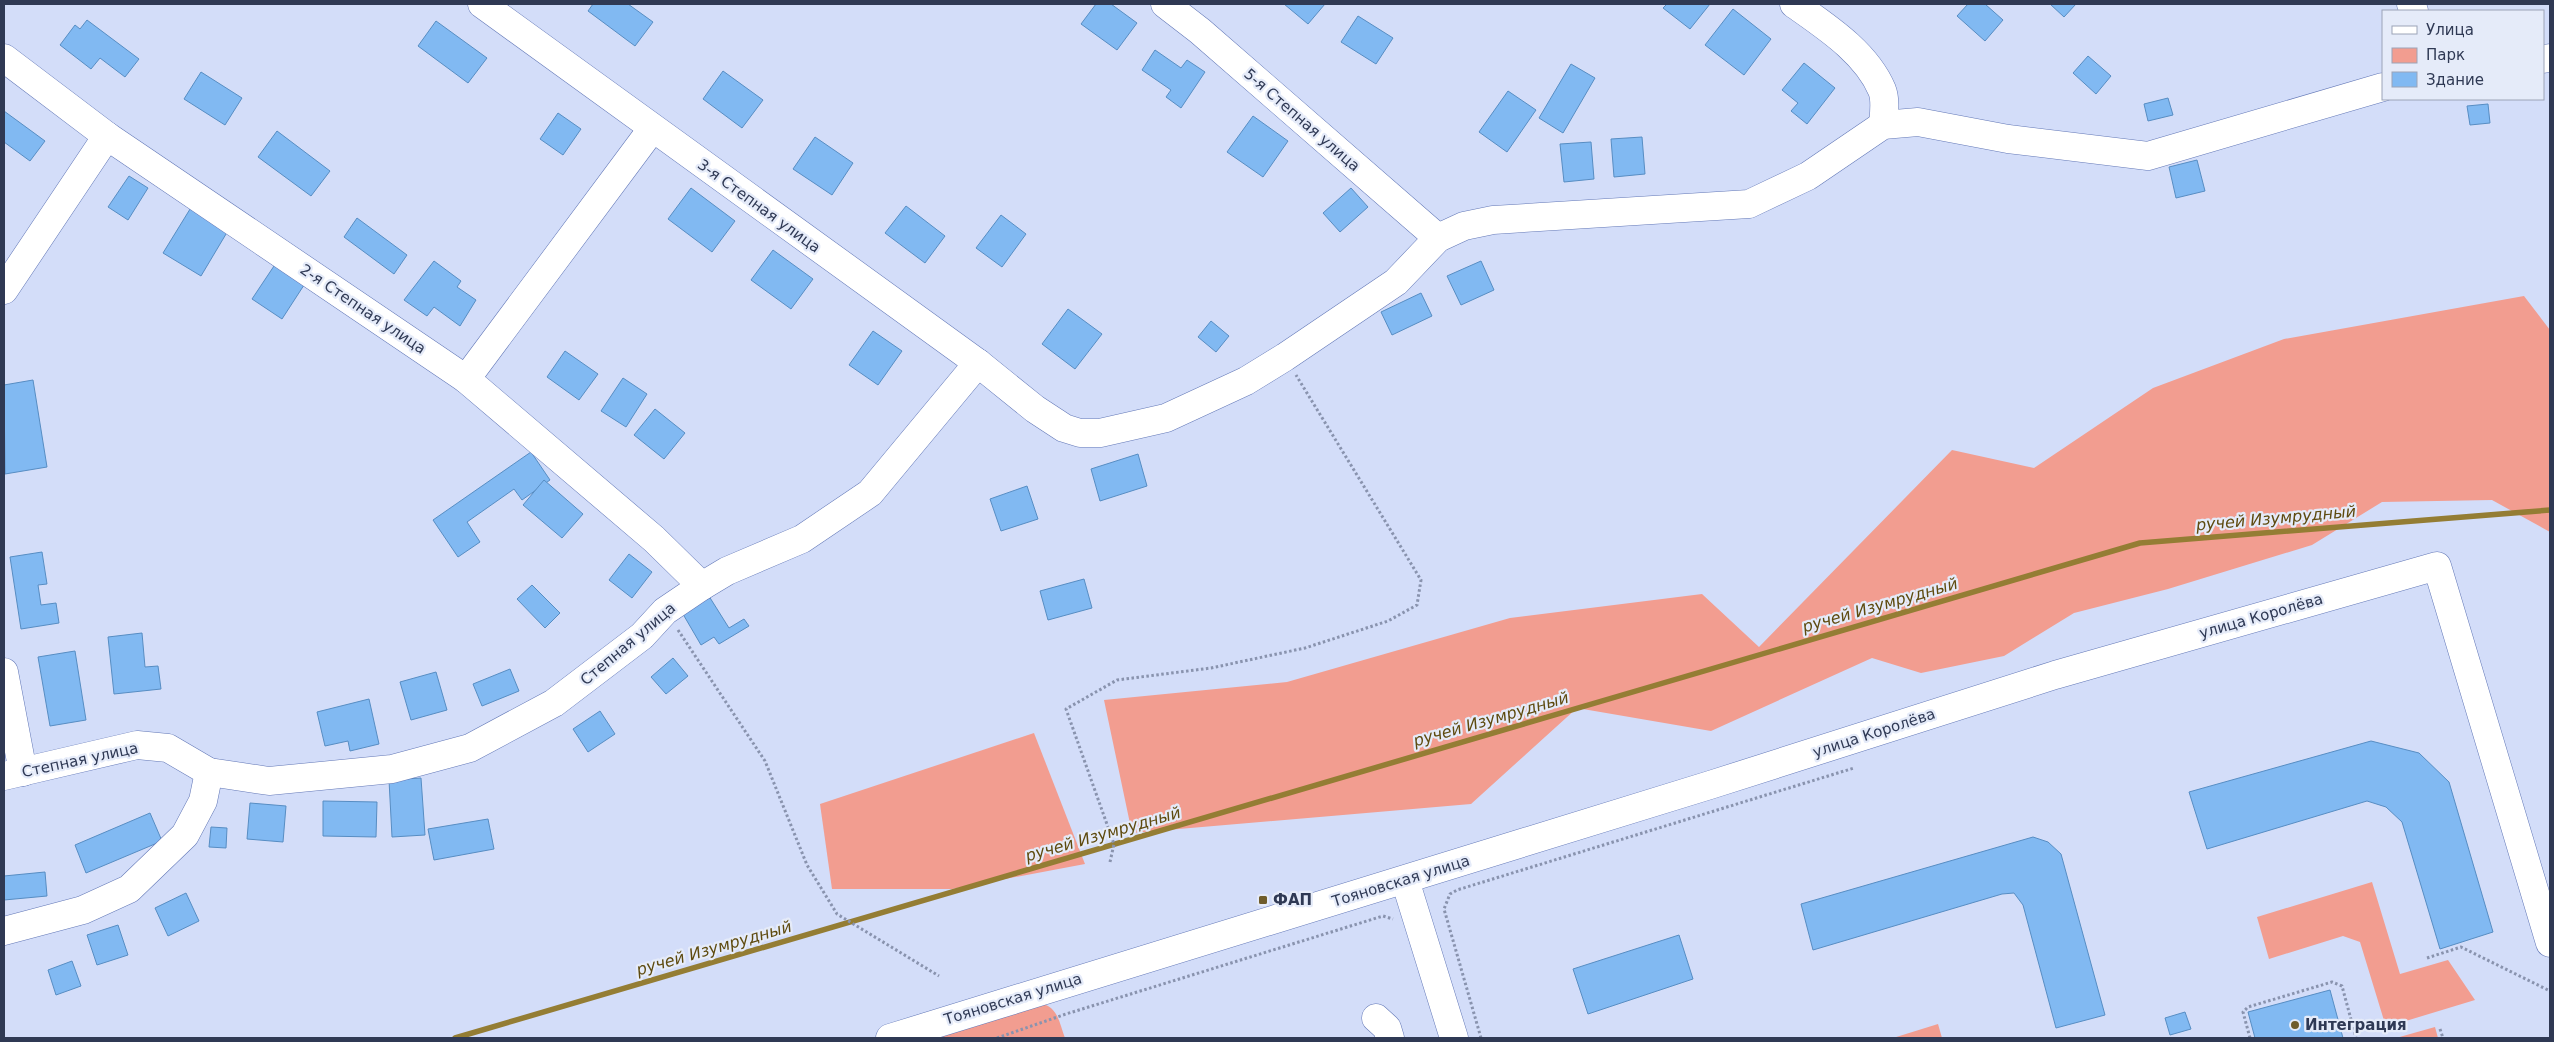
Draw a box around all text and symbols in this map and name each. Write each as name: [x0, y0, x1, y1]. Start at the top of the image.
legend: [2382, 10, 2544, 100]
text: Улица: [2426, 21, 2474, 39]
text: Парк: [2426, 46, 2465, 64]
street label: 5-я Степная улица: [1240, 65, 1364, 175]
text: Здание: [2426, 71, 2484, 89]
street label: 3-я Степная улица: [694, 155, 824, 257]
street label: 2-я Степная улица: [297, 260, 429, 358]
water label: ручей Изумрудный: [2194, 502, 2357, 535]
water label: ручей Изумрудный: [1799, 574, 1960, 637]
street label: улица Королёва: [2197, 590, 2325, 642]
street label: Степная улица: [577, 599, 679, 689]
water label: ручей Изумрудный: [1410, 688, 1571, 751]
street label: улица Королёва: [1810, 705, 1938, 761]
street label: Степная улица: [20, 739, 140, 781]
water label: ручей Изумрудный: [1022, 803, 1183, 866]
street label: Тояновская улица: [1329, 851, 1472, 911]
place label: ФАП: [1273, 891, 1312, 909]
marker: ФАП: [1257, 894, 1269, 906]
water label: ручей Изумрудный: [633, 917, 794, 980]
street label: Тояновская улица: [941, 969, 1084, 1029]
place label: Интеграция: [2305, 1016, 2407, 1034]
marker: Интеграция: [2289, 1019, 2301, 1031]

